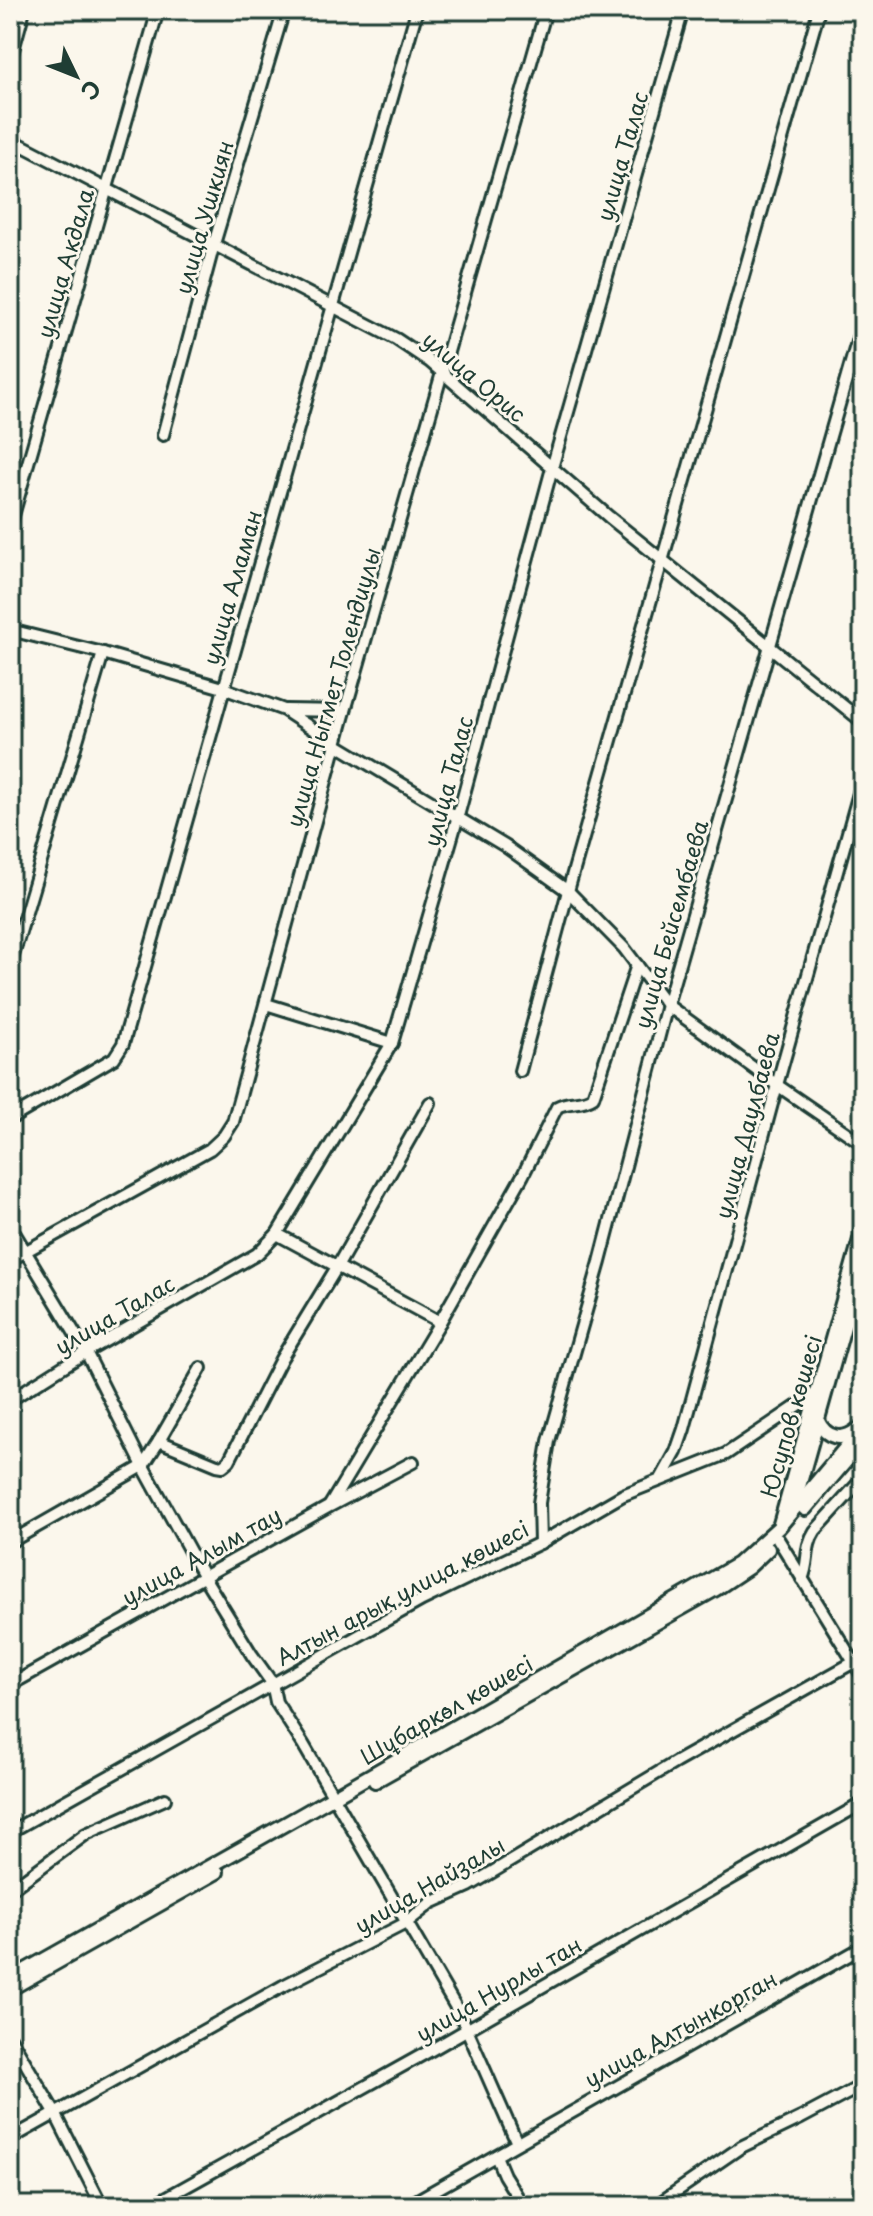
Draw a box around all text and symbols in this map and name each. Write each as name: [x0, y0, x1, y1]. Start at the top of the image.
north arrow: [36, 36, 116, 116]
text: С: [74, 73, 109, 108]
street label: улица Талас: [587, 87, 655, 225]
street label: улица Ушкиян: [165, 136, 241, 298]
street label: улица Акдала: [27, 184, 101, 342]
street label: улица Орис: [416, 323, 534, 429]
street label: улица Аламан: [193, 506, 269, 668]
street label: улица Ныгмет Толендиулы: [276, 543, 388, 831]
street label: улица Талас: [414, 712, 480, 850]
street label: улица Бейсембаева: [624, 815, 716, 1032]
street label: улица Даулбаева: [705, 1028, 787, 1222]
street label: улица Талас: [48, 1266, 180, 1362]
street label: Юсупов көшесі: [751, 1331, 829, 1501]
street label: улица Алым тау: [115, 1497, 287, 1613]
street label: Алтын арық улица көшесі: [270, 1511, 534, 1673]
street label: Шұбаркөл көшесі: [354, 1646, 538, 1772]
street label: улица Найзалы: [348, 1828, 510, 1940]
street label: улица Нурлы тан: [409, 1927, 587, 2049]
street label: улица Алтынкорган: [578, 1961, 782, 2095]

